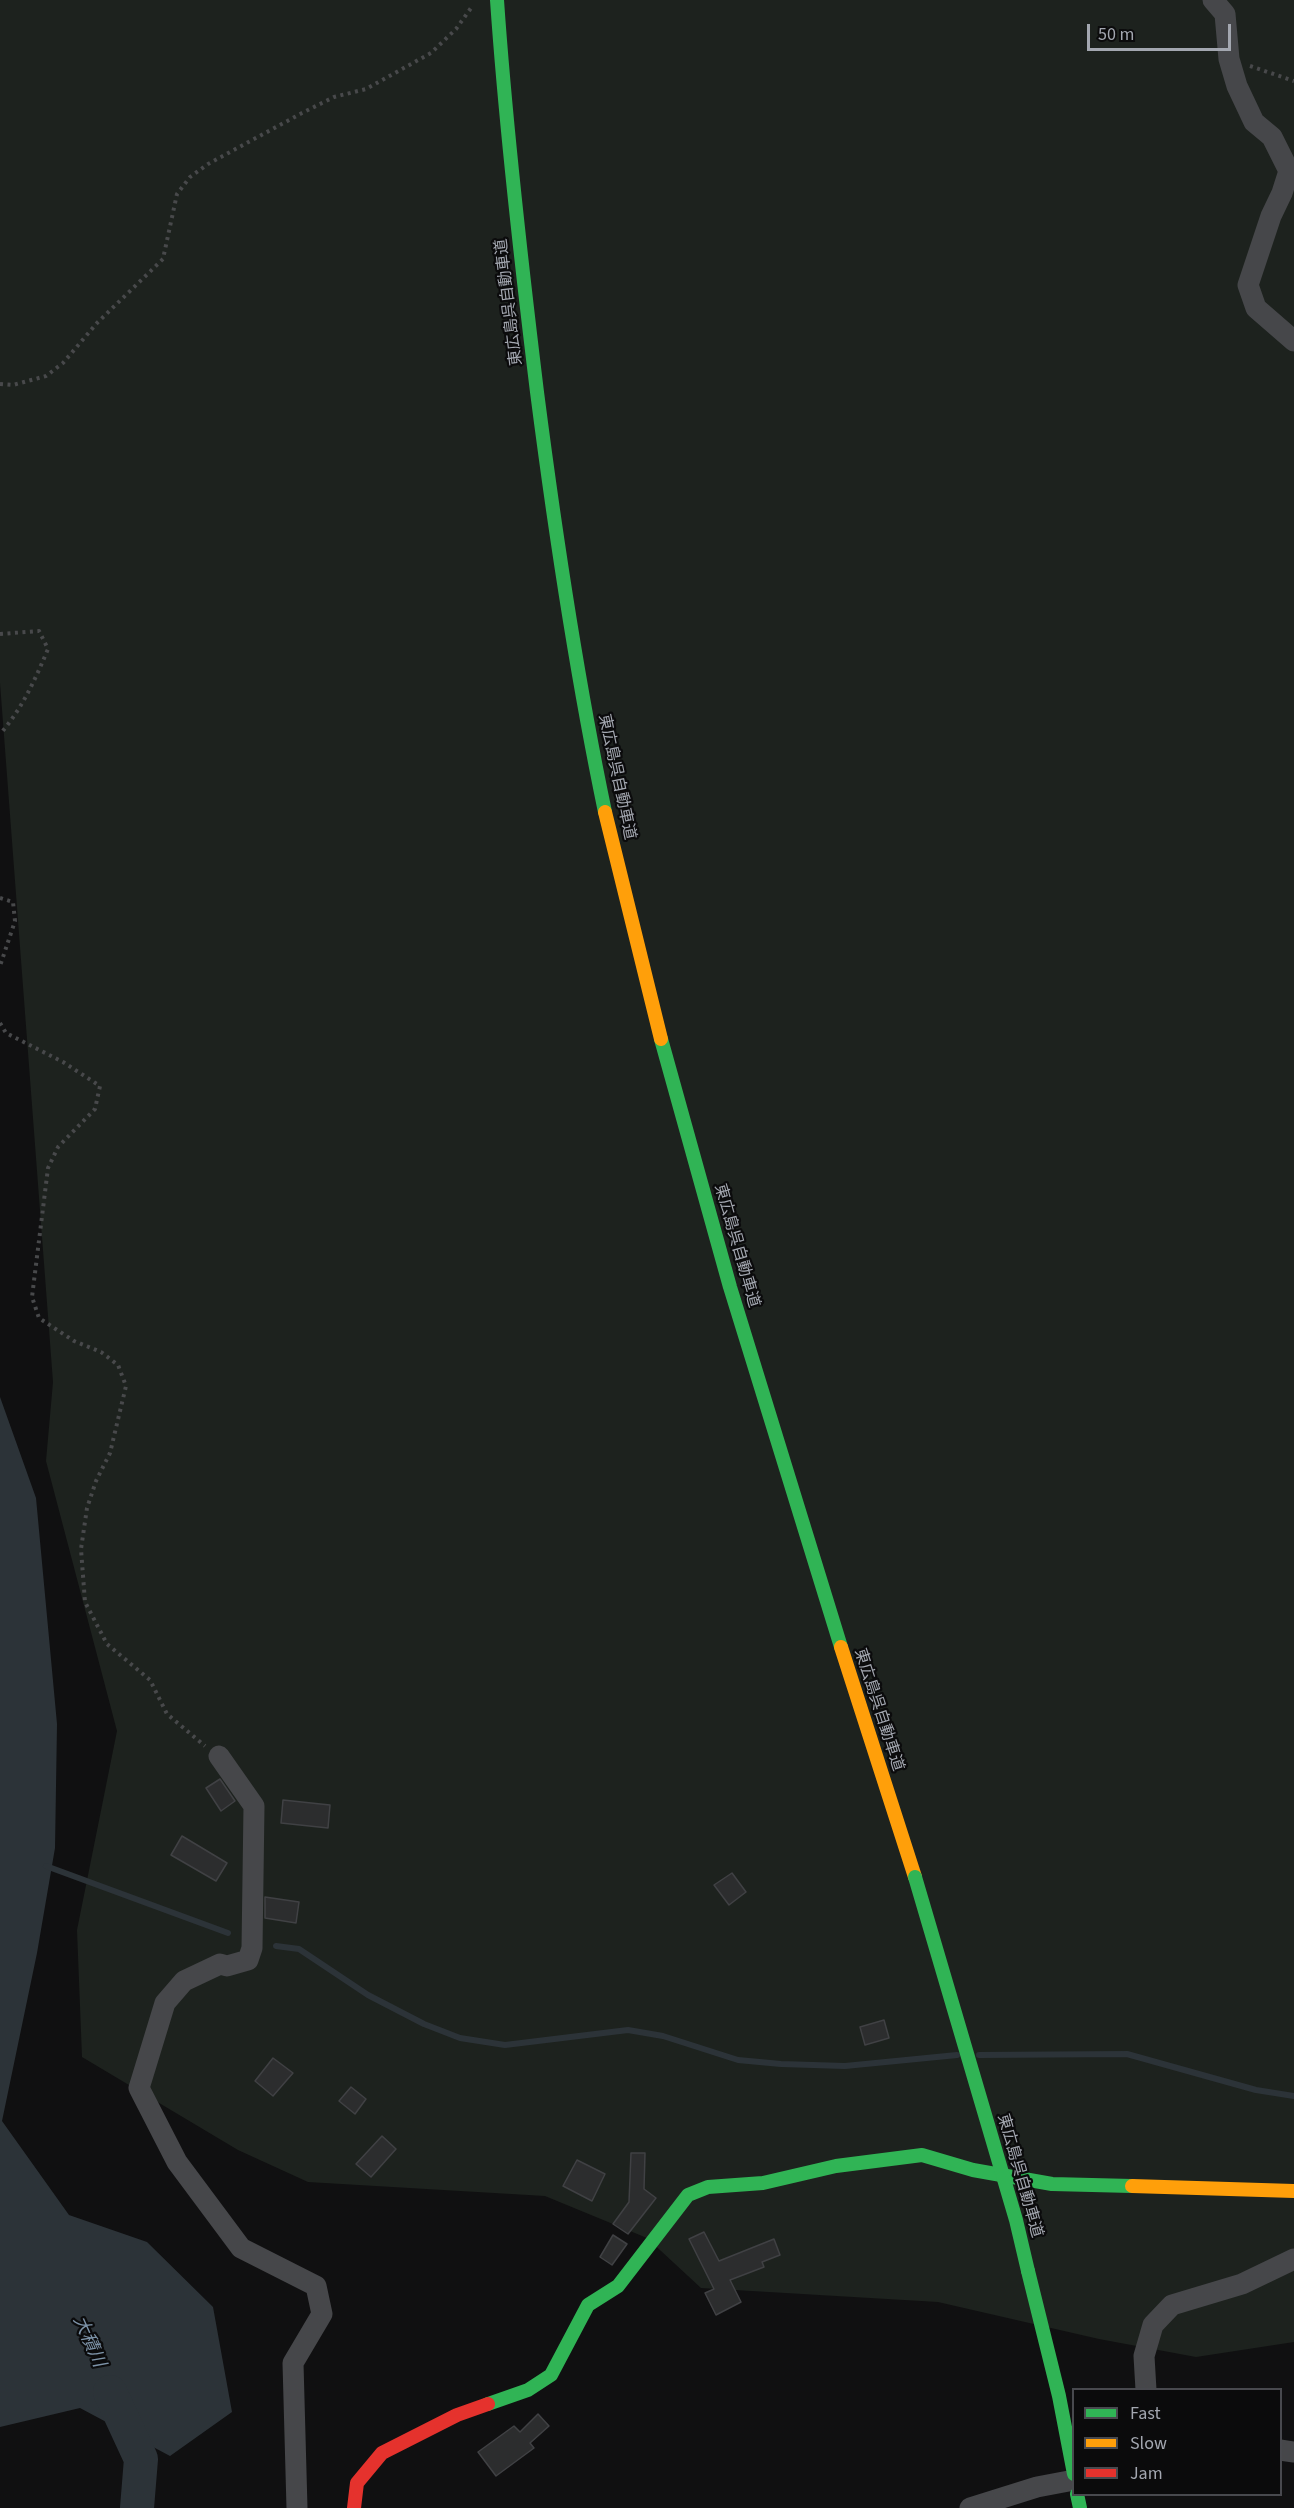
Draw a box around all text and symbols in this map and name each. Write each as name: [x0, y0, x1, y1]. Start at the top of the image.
scale bar: [1090, 12, 1234, 50]
text: 50 m: [1098, 22, 1134, 47]
street label: 東広島呉自動車道: [493, 237, 527, 367]
street label: 東広島呉自動車道: [593, 712, 639, 842]
street label: 東広島呉自動車道: [709, 1182, 763, 1310]
street label: 東広島呉自動車道: [849, 1646, 907, 1774]
street label: 東広島呉自動車道: [992, 2112, 1046, 2240]
water label: 大積川: [67, 2313, 109, 2371]
legend: [1072, 2388, 1282, 2496]
text: Fast: [1130, 2401, 1161, 2426]
text: Slow: [1130, 2431, 1167, 2456]
text: Jam: [1130, 2461, 1163, 2486]

